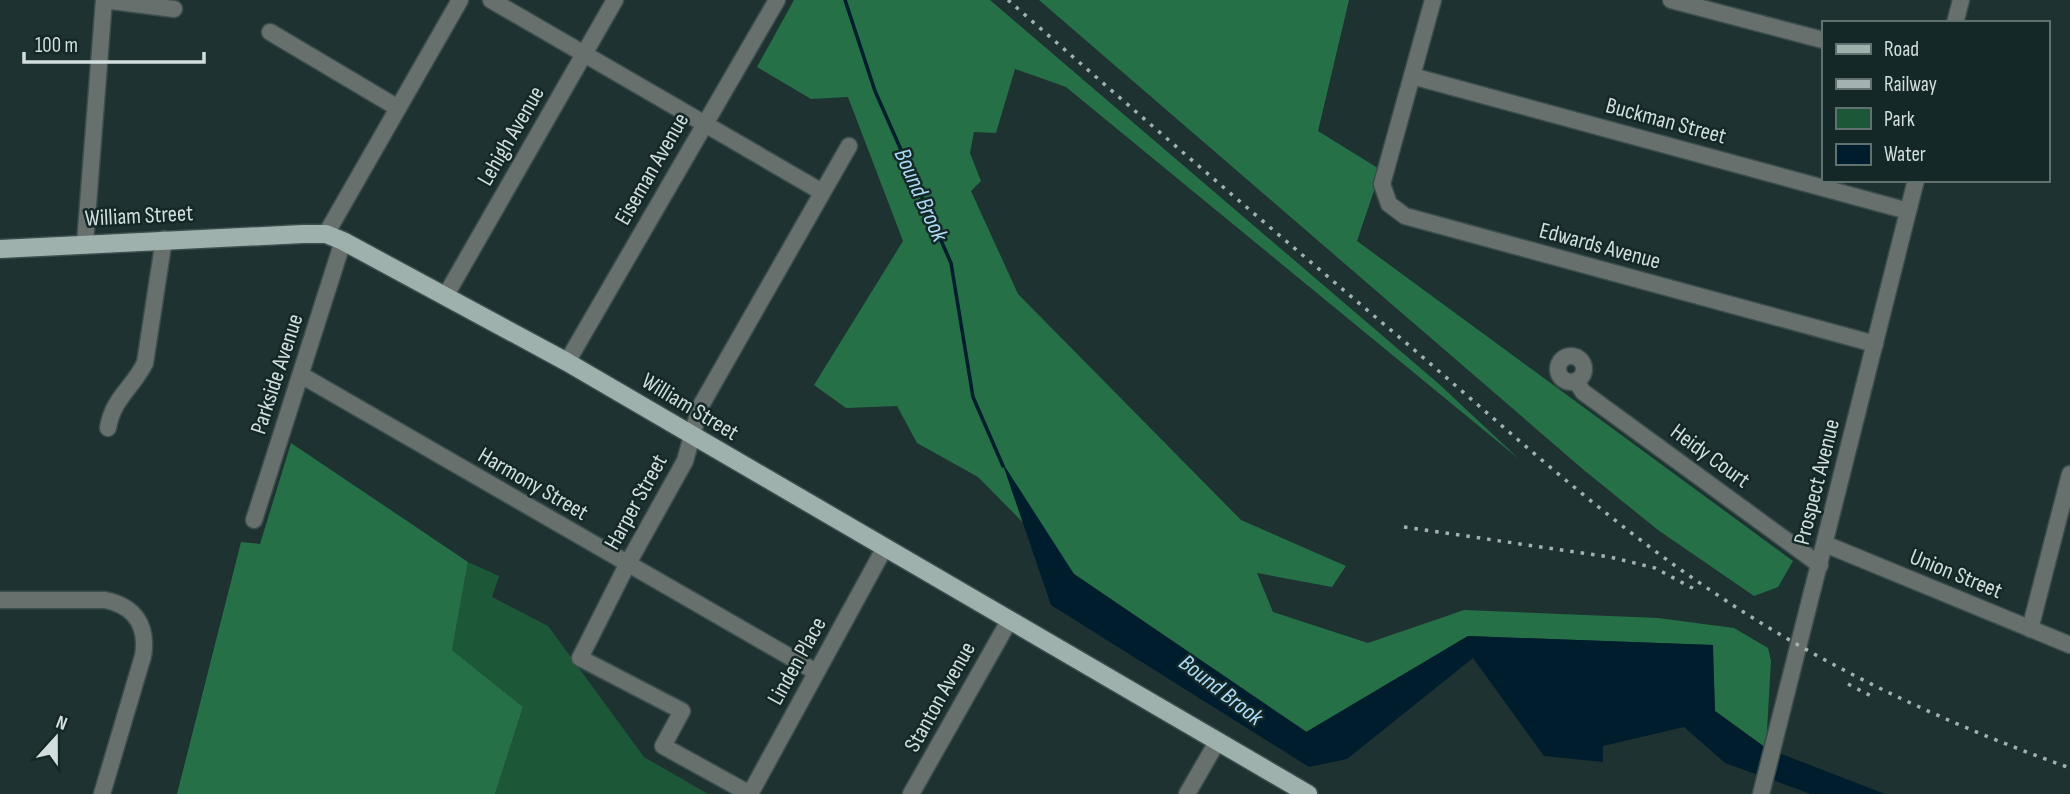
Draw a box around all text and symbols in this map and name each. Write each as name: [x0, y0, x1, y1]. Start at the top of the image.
scale bar: [24, 21, 205, 65]
legend: [1822, 21, 2049, 182]
text: 100 m: [35, 33, 78, 58]
text: Road: [1884, 37, 1919, 62]
text: Railway: [1884, 72, 1937, 97]
street label: Lehigh Avenue: [471, 81, 551, 191]
street label: Buckman Street: [1603, 91, 1729, 151]
text: Park: [1884, 107, 1915, 132]
street label: Eiseman Avenue: [609, 108, 695, 230]
text: Water: [1884, 142, 1926, 167]
water label: Bound Brook: [888, 144, 955, 247]
street label: William Street: [84, 199, 194, 233]
street label: Edwards Avenue: [1536, 216, 1664, 276]
street label: Parkside Avenue: [244, 310, 310, 438]
street label: William Street: [636, 367, 744, 447]
street label: Prospect Avenue: [1788, 416, 1846, 548]
street label: Heidy Court: [1665, 418, 1755, 494]
street label: Harmony Street: [473, 441, 593, 527]
street label: Harper Street: [598, 449, 674, 555]
street label: Union Street: [1906, 543, 2006, 605]
street label: Linden Place: [761, 612, 833, 710]
street label: Stanton Avenue: [898, 637, 982, 757]
water label: Bound Brook: [1173, 648, 1270, 733]
north arrow: [21, 703, 91, 773]
text: N: [53, 711, 70, 736]

